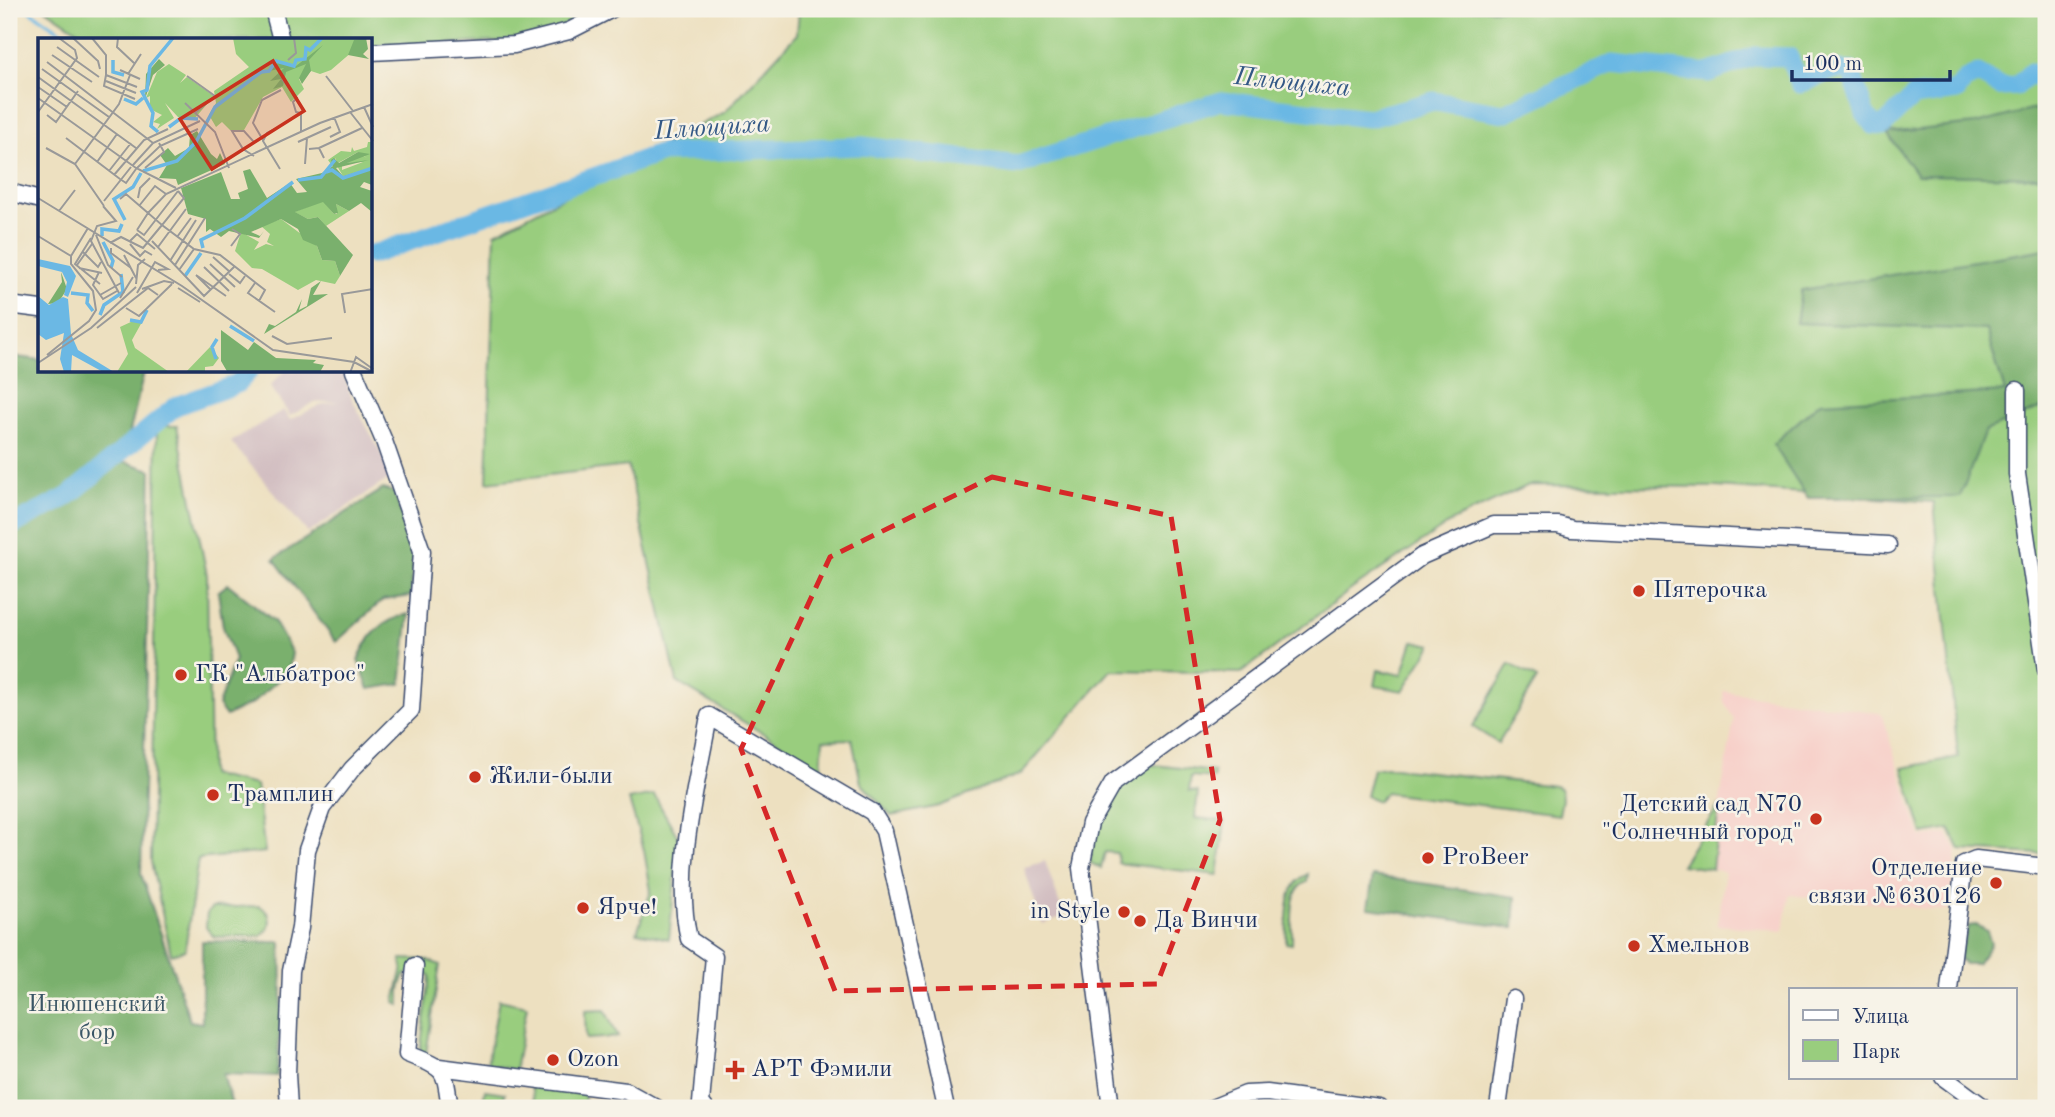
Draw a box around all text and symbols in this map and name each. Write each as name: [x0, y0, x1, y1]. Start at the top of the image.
inset map: [38, 38, 373, 373]
scale bar: [1792, 38, 1950, 82]
text: 100 m: [1803, 54, 1862, 75]
water label: Плющиха: [1232, 64, 1351, 102]
water label: Плющиха: [652, 111, 771, 145]
place label: Пятерочка: [1653, 579, 1767, 603]
marker: Пятерочка: [1631, 583, 1647, 599]
place label: ГК "Альбатрос": [195, 663, 365, 687]
marker: ГК "Альбатрос": [173, 667, 189, 683]
place label: Жили-были: [489, 765, 613, 789]
marker: Жили-были: [467, 769, 483, 785]
place label: Трамплин: [227, 783, 334, 807]
marker: Трамплин: [205, 787, 221, 803]
place label: Детский сад N70 "Солнечный город": [1602, 793, 1802, 845]
marker: Детский сад N70 "Солнечный город": [1808, 811, 1824, 827]
place label: ProBeer: [1442, 846, 1529, 870]
marker: ProBeer: [1420, 850, 1436, 866]
place label: Отделение связи №630126: [1808, 857, 1982, 909]
marker: Отделение связи №630126: [1988, 875, 2004, 891]
place label: Ярче!: [597, 896, 657, 920]
marker: Ярче!: [575, 900, 591, 916]
place label: in Style: [1030, 900, 1110, 924]
marker: in Style: [1116, 904, 1132, 920]
place label: Да Винчи: [1154, 909, 1258, 933]
marker: Да Винчи: [1132, 913, 1148, 929]
place label: Хмельнов: [1648, 934, 1749, 958]
marker: Хмельнов: [1626, 938, 1642, 954]
legend: [1789, 988, 2016, 1078]
park label: Инюшенский бор: [28, 993, 166, 1045]
text: Улица: [1852, 1007, 1909, 1028]
text: Парк: [1852, 1042, 1901, 1063]
place label: Ozon: [567, 1048, 619, 1072]
marker: Ozon: [545, 1052, 561, 1068]
place label: АРТ Фэмили: [751, 1058, 892, 1082]
marker: АРТ Фэмили: [725, 1060, 745, 1080]

